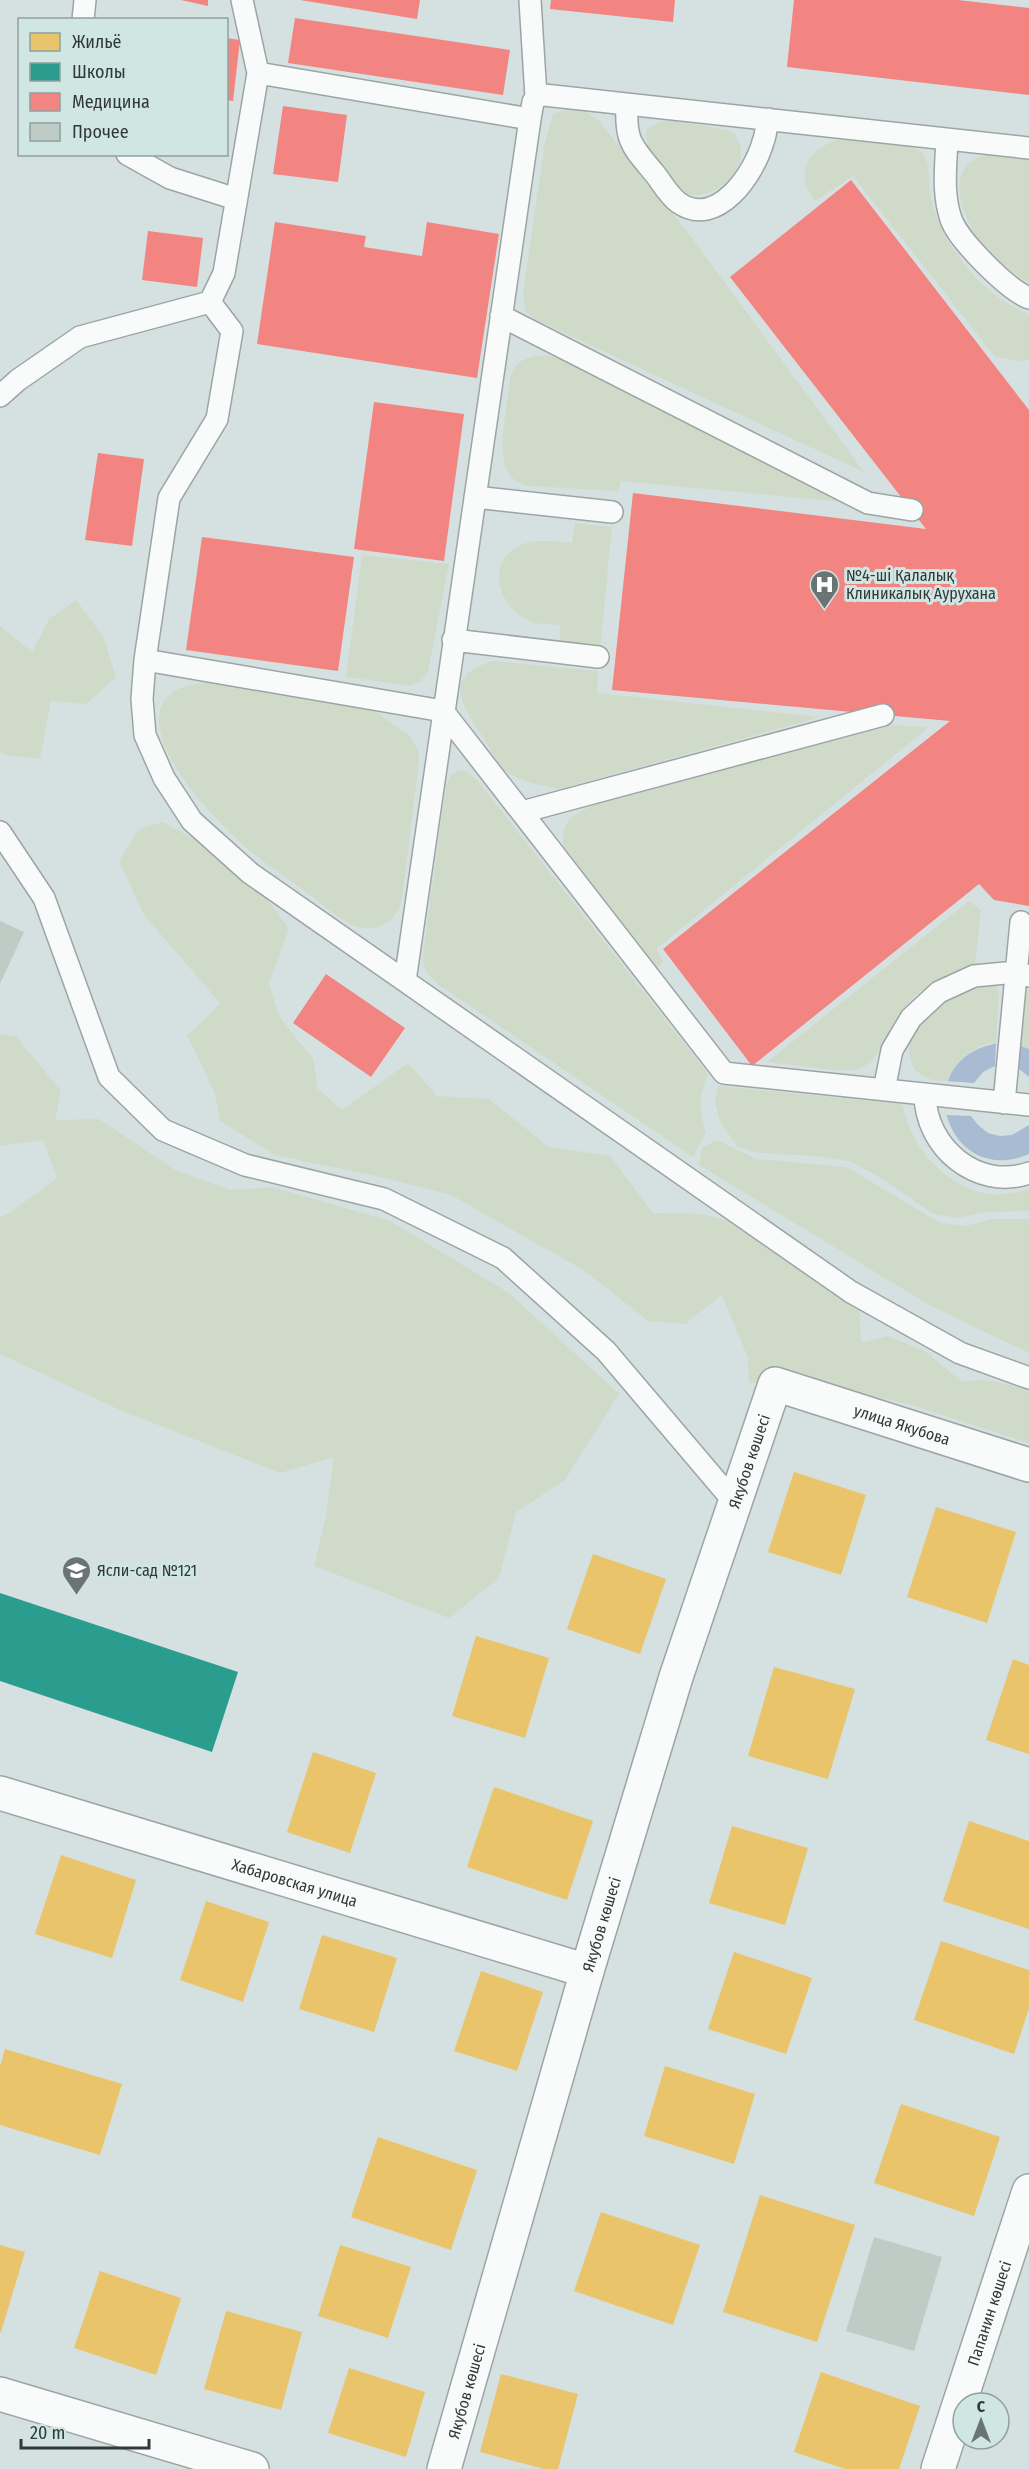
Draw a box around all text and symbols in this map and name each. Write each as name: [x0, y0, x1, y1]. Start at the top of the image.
legend: [18, 18, 228, 156]
text: Жильё: [72, 31, 122, 53]
text: Школы: [72, 61, 126, 83]
text: Медицина: [72, 91, 150, 113]
text: Прочее: [72, 121, 129, 143]
place label: №4-ші Қалалық Клиникалық Аурухана: [846, 566, 996, 603]
hospital icon: №4-ші Қалалық Клиникалық Аурухана: [809, 568, 841, 610]
street label: улица Якубова: [852, 1401, 953, 1449]
street label: Якубов көшесі: [725, 1412, 774, 1511]
school or university icon: Ясли-сад №121: [60, 1554, 92, 1596]
place label: Ясли-сад №121: [97, 1561, 197, 1580]
street label: Хабаровская улица: [230, 1855, 360, 1911]
street label: Якубов көшесі: [578, 1875, 625, 1974]
street label: Папанин көшесі: [963, 2258, 1016, 2368]
street label: Якубов көшесі: [444, 2342, 489, 2441]
north arrow: [951, 2391, 1011, 2451]
text: С: [977, 2397, 986, 2416]
scale bar: [21, 2412, 148, 2450]
text: 20 m: [30, 2422, 65, 2444]

